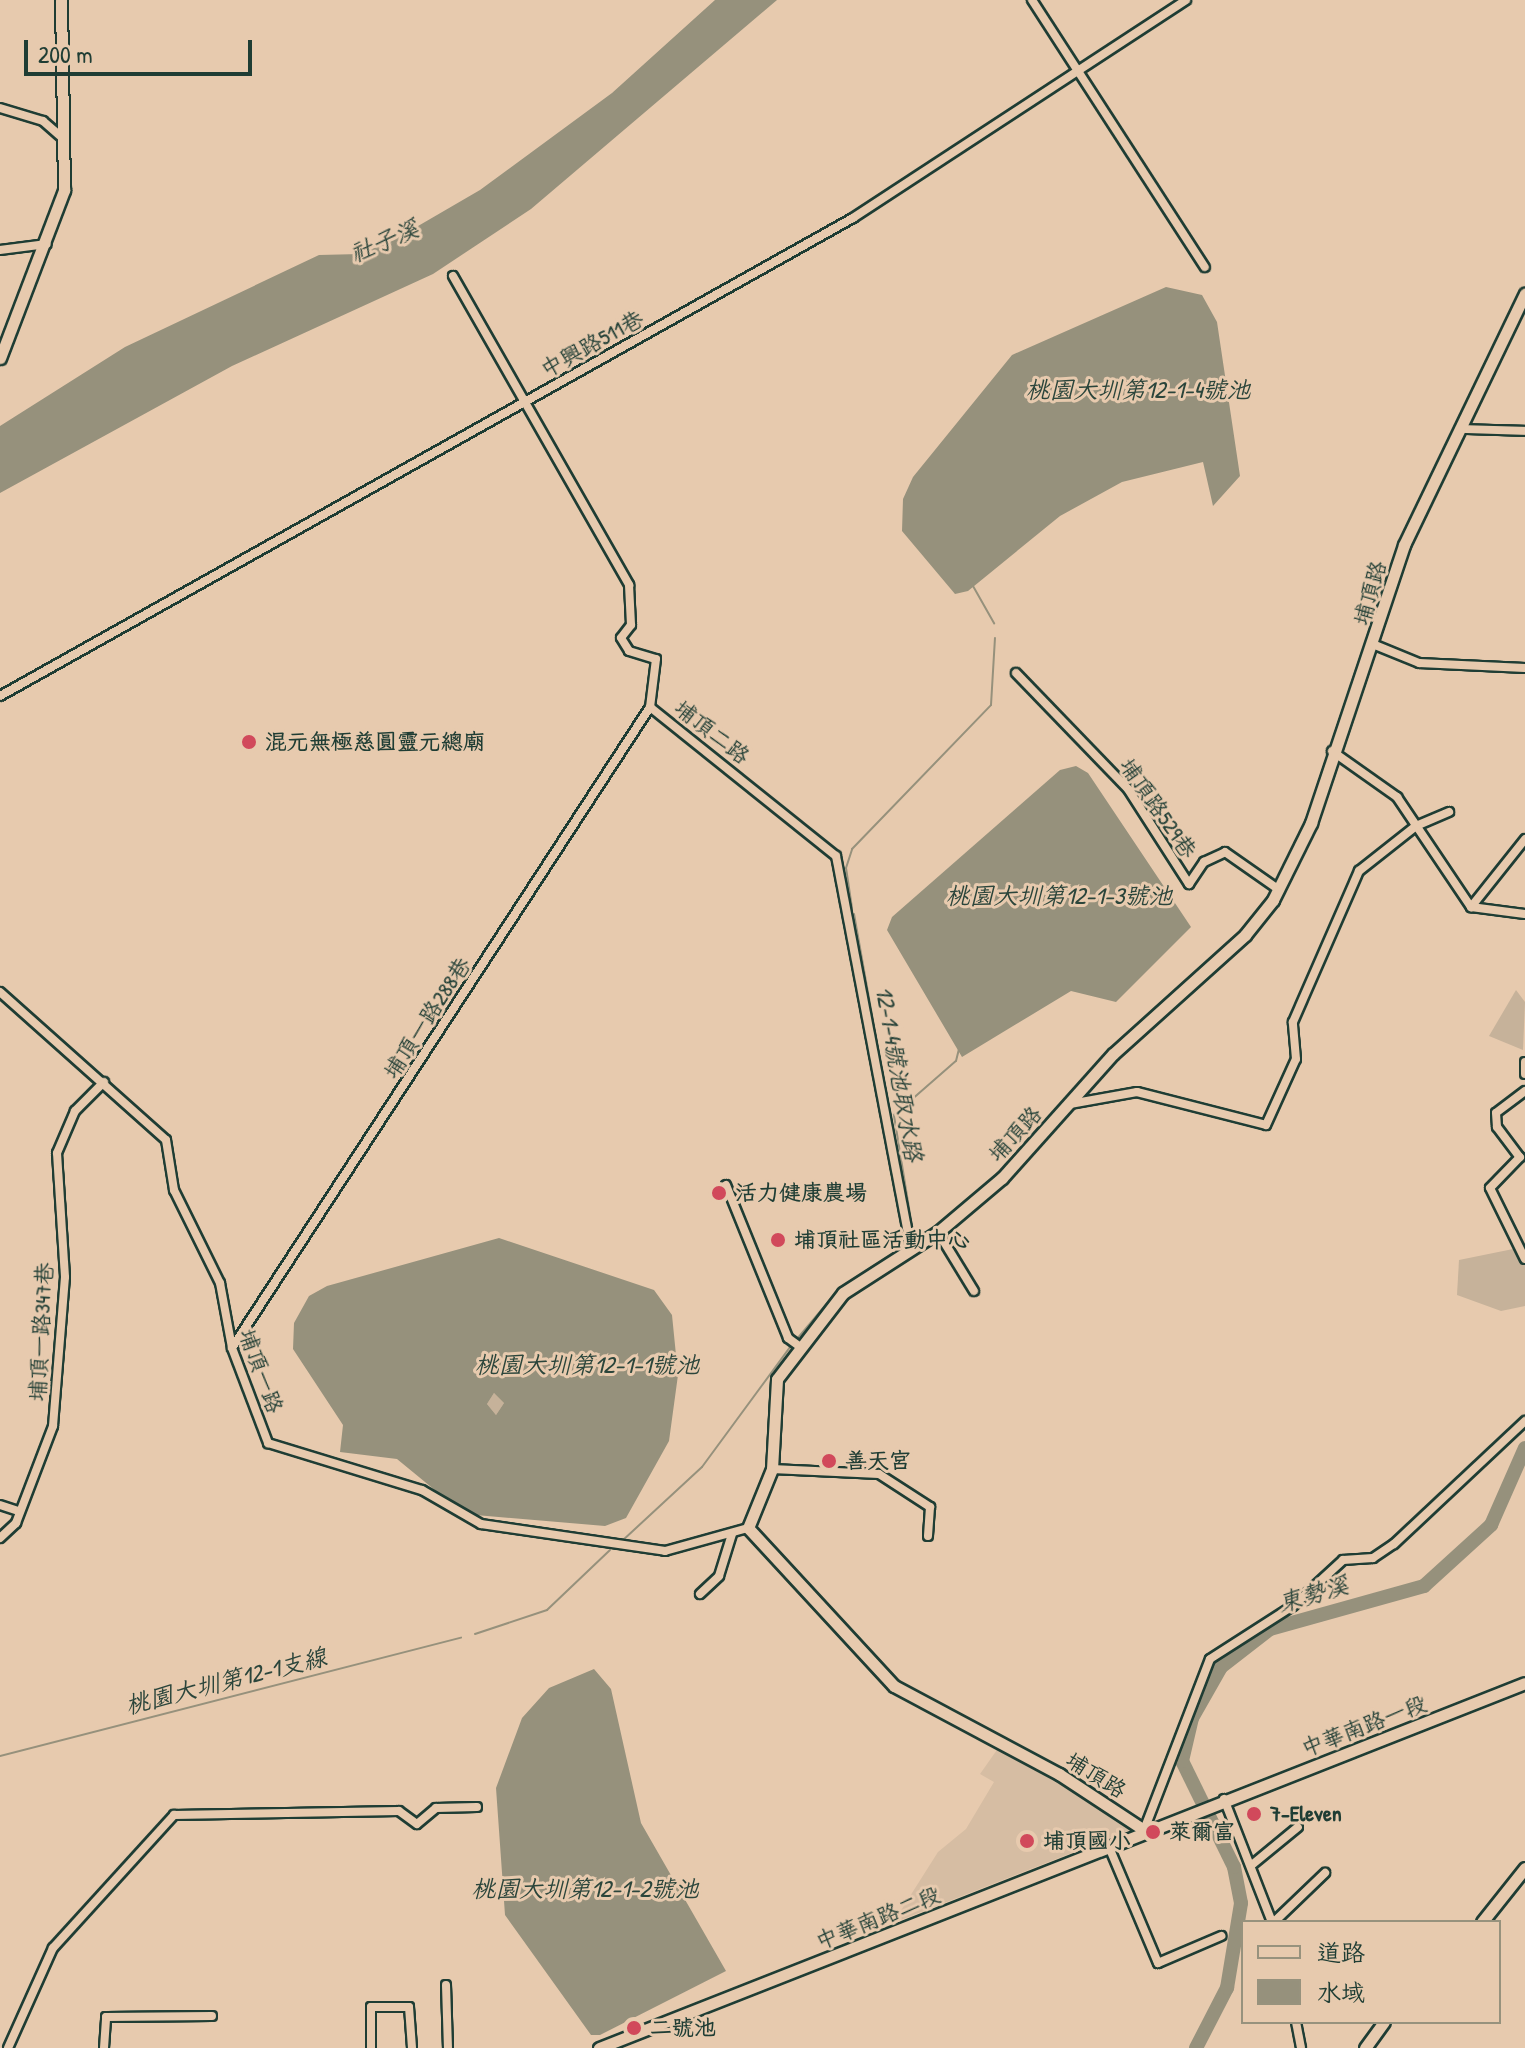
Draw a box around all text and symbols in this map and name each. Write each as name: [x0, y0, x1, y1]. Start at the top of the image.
scale bar: [28, 24, 256, 74]
text: 200 m: [38, 38, 93, 70]
water label: 社子溪: [345, 214, 423, 268]
street label: 中興路511巷: [536, 305, 648, 383]
water label: 桃園大圳第12-1-4號池: [1025, 376, 1251, 404]
street label: 埔頂路: [1348, 558, 1392, 628]
street label: 埔頂二路: [669, 695, 755, 769]
place label: 混元無極慈圓靈元總廟: [265, 729, 485, 755]
marker: 混元無極慈圓靈元總廟: [240, 733, 258, 751]
street label: 埔頂路529巷: [1114, 753, 1202, 863]
water label: 桃園大圳第12-1-3號池: [946, 882, 1172, 910]
street label: 埔頂一路288巷: [378, 952, 476, 1084]
water label: 12-1-4號池取水路: [869, 984, 929, 1164]
street label: 埔頂路: [983, 1101, 1047, 1167]
place label: 活力健康農場: [735, 1180, 867, 1206]
marker: 活力健康農場: [710, 1184, 728, 1202]
place label: 埔頂社區活動中心: [794, 1227, 970, 1253]
marker: 埔頂社區活動中心: [769, 1231, 787, 1249]
street label: 埔頂一路347巷: [24, 1262, 58, 1402]
street label: 埔頂一路: [234, 1325, 288, 1417]
water label: 桃園大圳第12-1-1號池: [475, 1351, 699, 1379]
place label: 善天宮: [845, 1448, 911, 1474]
marker: 善天宮: [820, 1452, 838, 1470]
water label: 東勢溪: [1274, 1570, 1352, 1618]
water label: 桃園大圳第12-1支線: [122, 1642, 330, 1720]
street label: 中華南路一段: [1298, 1690, 1430, 1762]
street label: 埔頂路: [1061, 1746, 1131, 1804]
place label: 7-Eleven: [1270, 1801, 1342, 1827]
marker: 7-Eleven: [1245, 1805, 1263, 1823]
place label: 萊爾富: [1169, 1819, 1235, 1845]
marker: 萊爾富: [1144, 1823, 1162, 1841]
place label: 埔頂國小: [1043, 1828, 1131, 1854]
marker: 埔頂國小: [1018, 1832, 1036, 1850]
water label: 桃園大圳第12-1-2號池: [471, 1875, 699, 1903]
street label: 中華南路二段: [812, 1881, 944, 1955]
legend: [1241, 1920, 1501, 2024]
text: 道路: [1317, 1936, 1365, 1968]
text: 水域: [1317, 1976, 1365, 2008]
place label: 二號池: [650, 2015, 716, 2041]
marker: 二號池: [625, 2019, 643, 2037]

